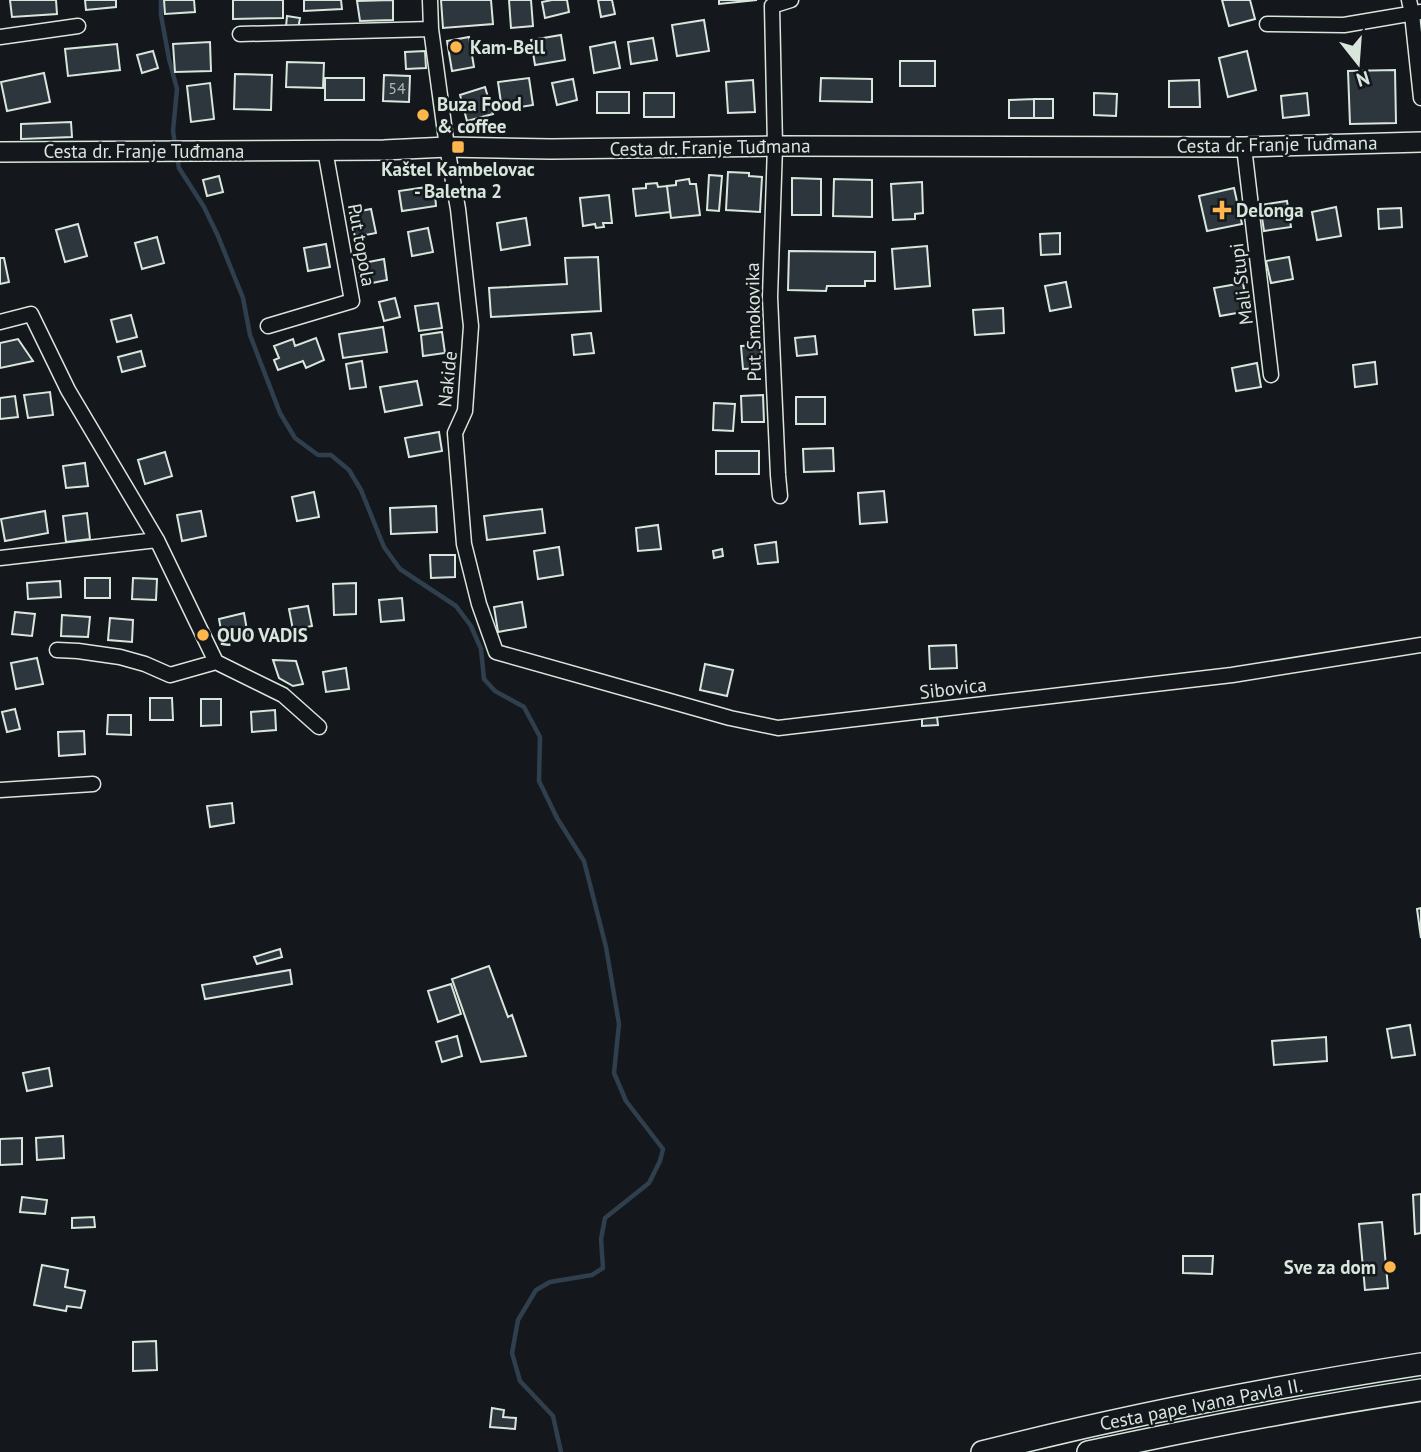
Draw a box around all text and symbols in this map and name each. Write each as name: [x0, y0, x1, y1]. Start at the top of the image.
north arrow: [1323, 28, 1393, 98]
place label: Kam-Bell: [470, 35, 545, 59]
marker: Kam-Bell: [448, 39, 464, 55]
text: N: [1353, 66, 1372, 93]
house number: 54: [388, 78, 406, 98]
place label: Buza Food & coffee: [437, 92, 522, 138]
marker: Buza Food & coffee: [415, 107, 431, 123]
street label: Cesta dr. Franje Tuđmana: [1176, 130, 1378, 158]
street label: Cesta dr. Franje Tuđmana: [609, 133, 811, 161]
street label: Cesta dr. Franje Tuđmana: [43, 139, 245, 163]
marker: Kaštel Kambelovac - Baletna 2: [450, 139, 466, 155]
place label: Kaštel Kambelovac - Baletna 2: [381, 157, 535, 203]
place label: Delonga: [1236, 198, 1304, 222]
street label: Put topola: [343, 202, 381, 288]
marker: Delonga: [1214, 202, 1230, 218]
street label: Mali Stupi: [1224, 242, 1258, 326]
street label: Put Smokovika: [740, 262, 766, 382]
street label: Nakide: [432, 350, 462, 408]
place label: QUO VADIS: [217, 623, 308, 647]
marker: QUO VADIS: [195, 627, 211, 643]
street label: Sibovica: [918, 672, 988, 704]
place label: Sve za dom: [1284, 1255, 1376, 1279]
marker: Sve za dom: [1382, 1259, 1398, 1275]
street label: Cesta pape Ivana Pavla II.: [1098, 1373, 1304, 1435]

